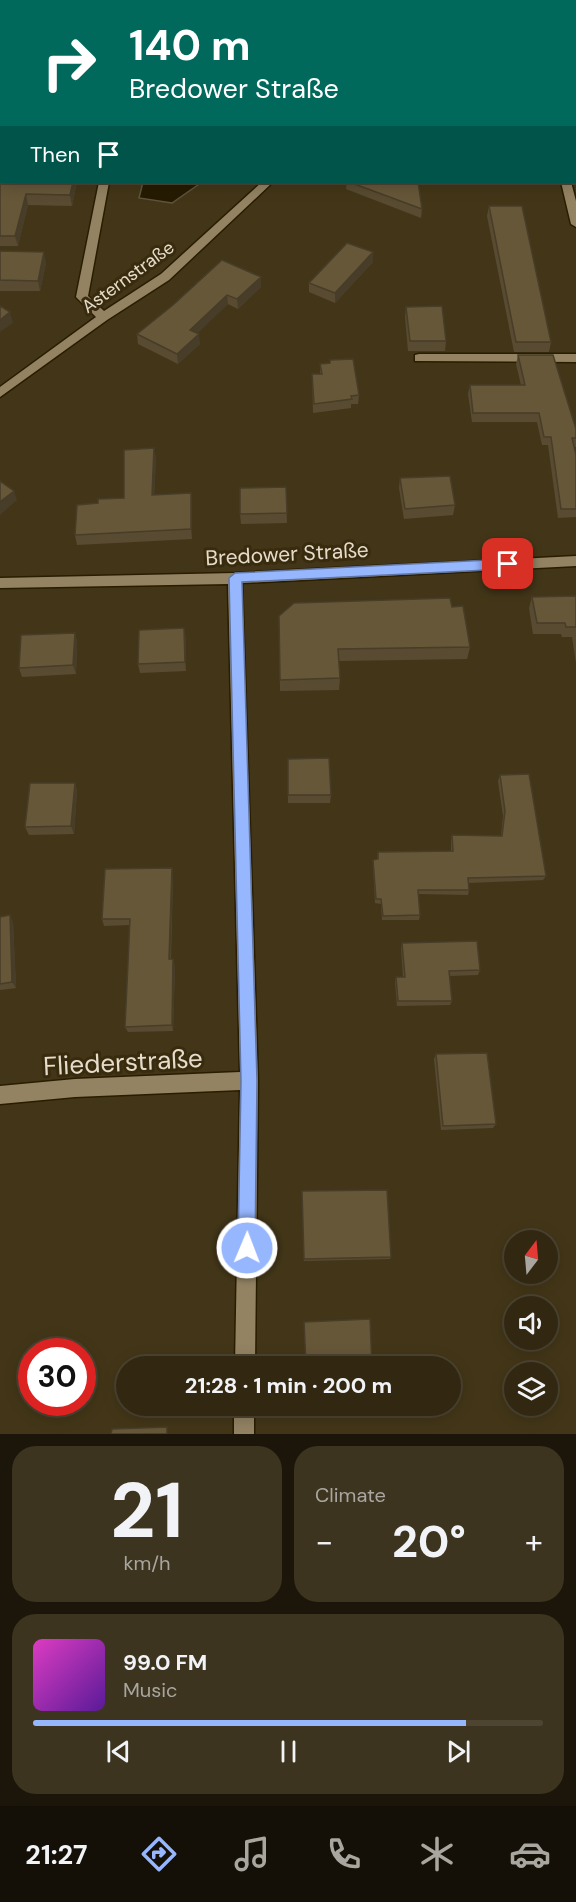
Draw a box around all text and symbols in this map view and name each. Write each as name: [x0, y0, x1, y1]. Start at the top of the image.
text: 140 m: [129, 18, 251, 73]
icon: right: [30, 24, 108, 102]
text: Bredower Straße: [129, 71, 339, 106]
icon: arrive: [92, 138, 125, 171]
text: Then: [30, 140, 80, 169]
street label: Asternstraße: [77, 235, 179, 319]
street label: Bredower Straße: [205, 536, 369, 572]
pin: [482, 538, 533, 589]
icon: arrive: [491, 547, 524, 580]
street label: Fliederstraße: [43, 1041, 203, 1083]
position arrow: [215, 1216, 279, 1280]
north arrow: [504, 1230, 558, 1284]
map controls: [504, 1230, 558, 1416]
button: sound: [504, 1296, 558, 1350]
speed limit sign: 30: [18, 1338, 96, 1416]
button: layers: [504, 1362, 558, 1416]
text: 21:28 · 1 min · 200 m: [185, 1371, 392, 1400]
text: 21: [110, 1460, 184, 1561]
text: Climate: [315, 1482, 386, 1508]
text: 20°: [392, 1512, 466, 1571]
text: −: [315, 1520, 333, 1563]
text: +: [525, 1520, 543, 1563]
text: km/h: [123, 1550, 171, 1576]
text: 99.0 FM: [123, 1648, 207, 1677]
text: Music: [123, 1677, 178, 1703]
icon: previous: [102, 1735, 135, 1768]
icon: pause: [272, 1735, 305, 1768]
icon: next: [442, 1735, 475, 1768]
icon: directions: [138, 1833, 180, 1875]
icon: music: [231, 1833, 273, 1875]
icon: phone: [323, 1833, 365, 1875]
icon: climate: [416, 1833, 458, 1875]
icon: car: [509, 1833, 551, 1875]
text: 21:27: [25, 1837, 87, 1872]

